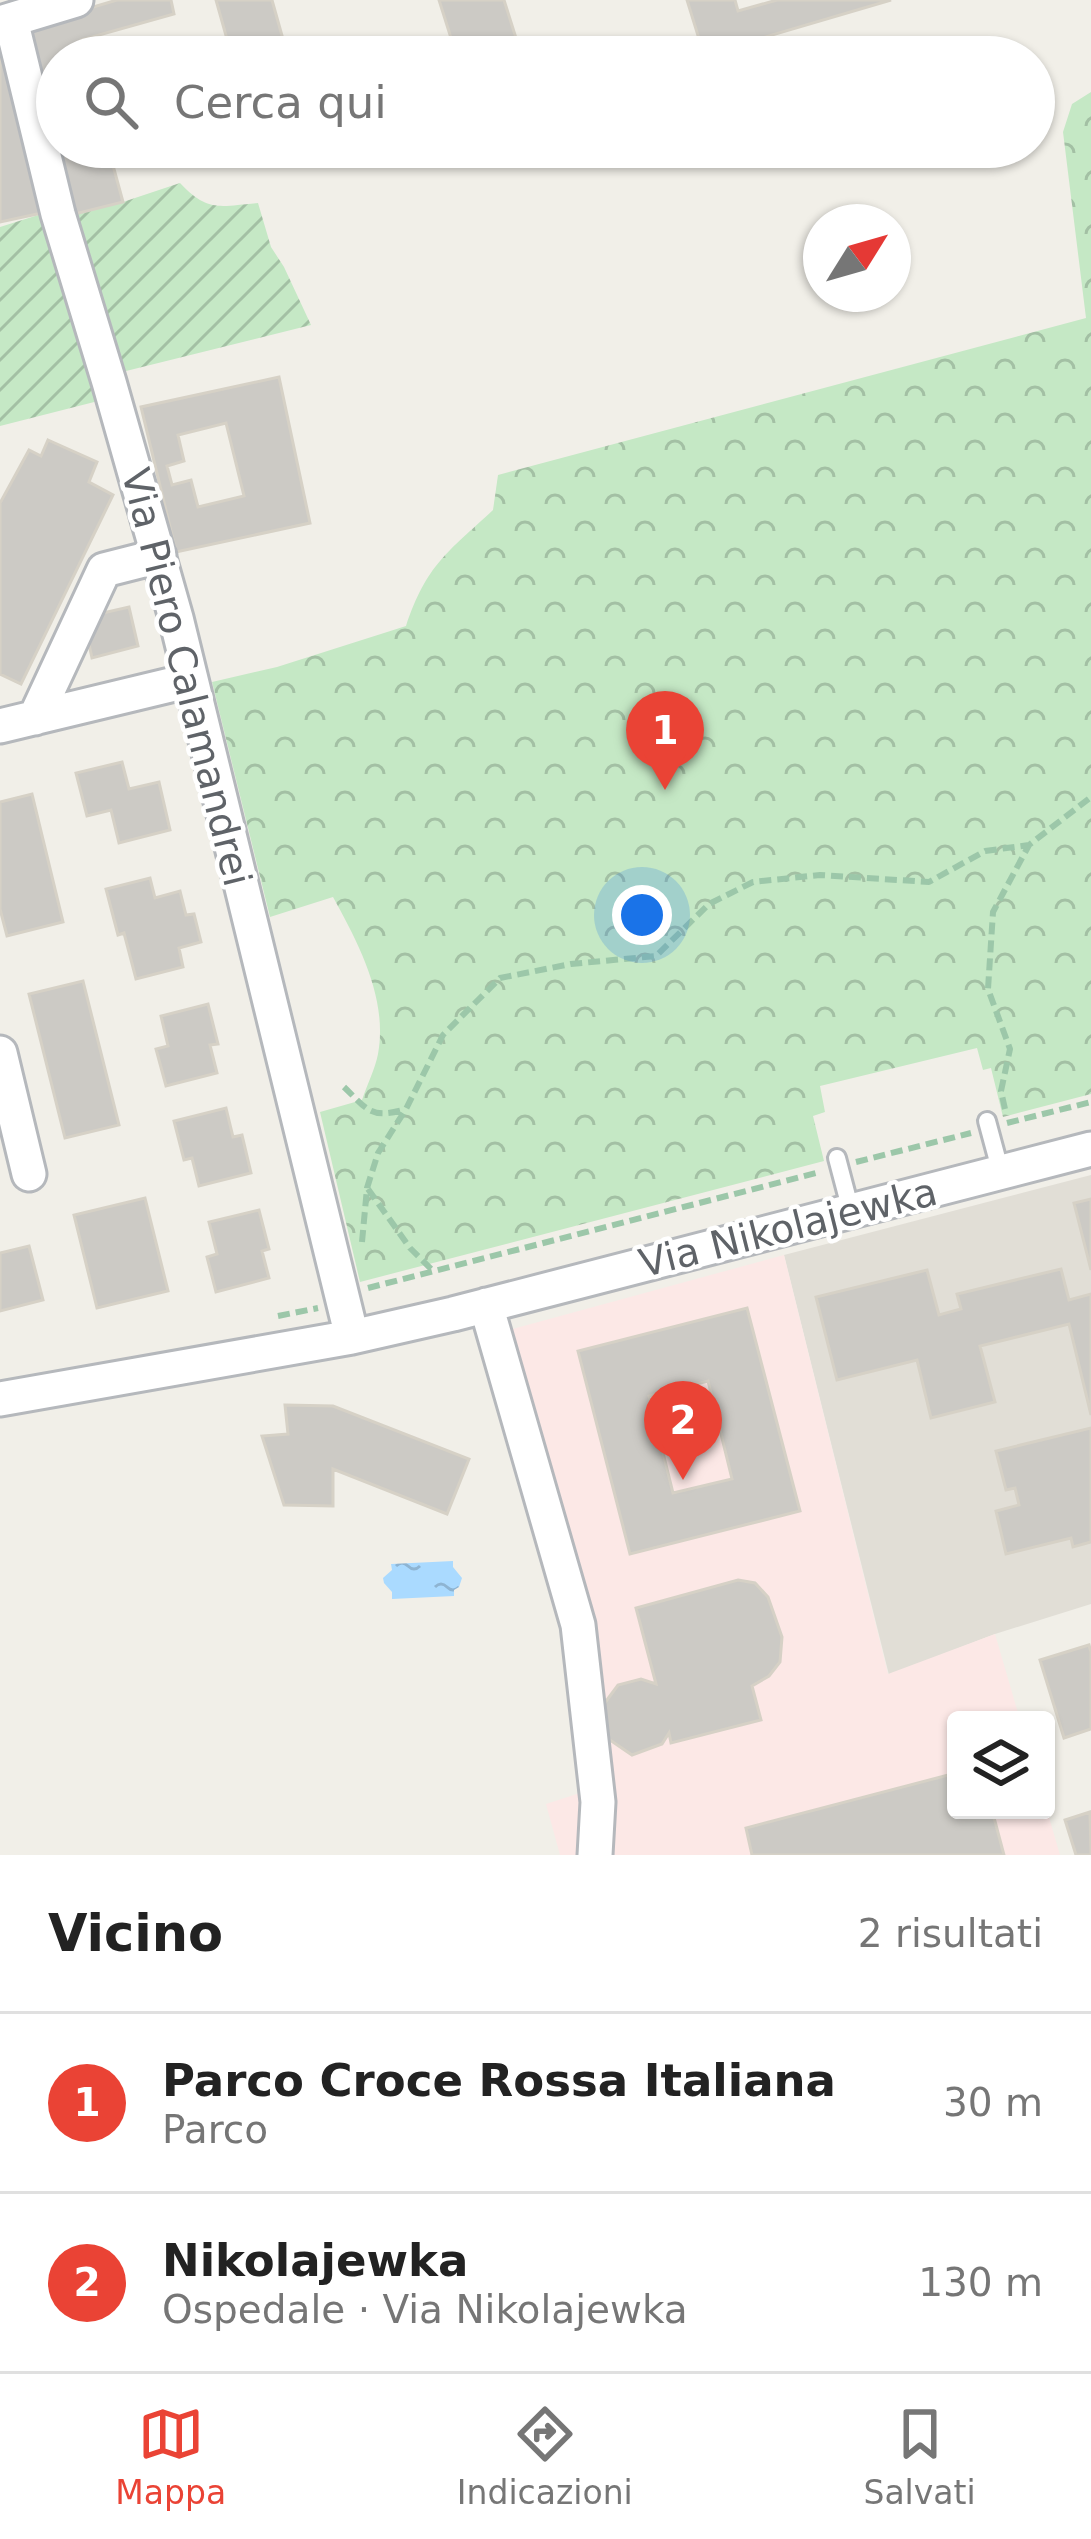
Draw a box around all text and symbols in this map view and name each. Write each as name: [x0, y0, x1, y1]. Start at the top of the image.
search box: [36, 36, 1055, 168]
icon: search: [78, 69, 144, 135]
text: Cerca qui: [174, 76, 387, 129]
north arrow: [803, 204, 911, 312]
street label: Via Piero Calamandrei: [113, 463, 260, 891]
pin: 1: [626, 691, 704, 790]
your location: [612, 885, 672, 945]
street label: Via Nikolajewka: [635, 1169, 942, 1286]
pin: 2: [644, 1381, 722, 1480]
map controls: [947, 1711, 1055, 1819]
button: layers: [947, 1711, 1055, 1819]
text: Vicino: [48, 1904, 223, 1963]
text: 2 risultati: [858, 1911, 1043, 1956]
text: Parco Croce Rossa Italiana: [162, 2054, 836, 2107]
text: 1: [73, 2080, 101, 2125]
text: 30 m: [943, 2080, 1043, 2125]
text: Parco: [162, 2107, 268, 2152]
text: Nikolajewka: [162, 2234, 468, 2287]
text: 2: [73, 2260, 101, 2305]
text: 130 m: [918, 2260, 1043, 2305]
text: Ospedale · Via Nikolajewka: [162, 2287, 688, 2332]
tab: Mappa: [115, 2401, 226, 2512]
tab: Indicazioni: [457, 2401, 633, 2512]
tab: Salvati: [863, 2401, 976, 2512]

